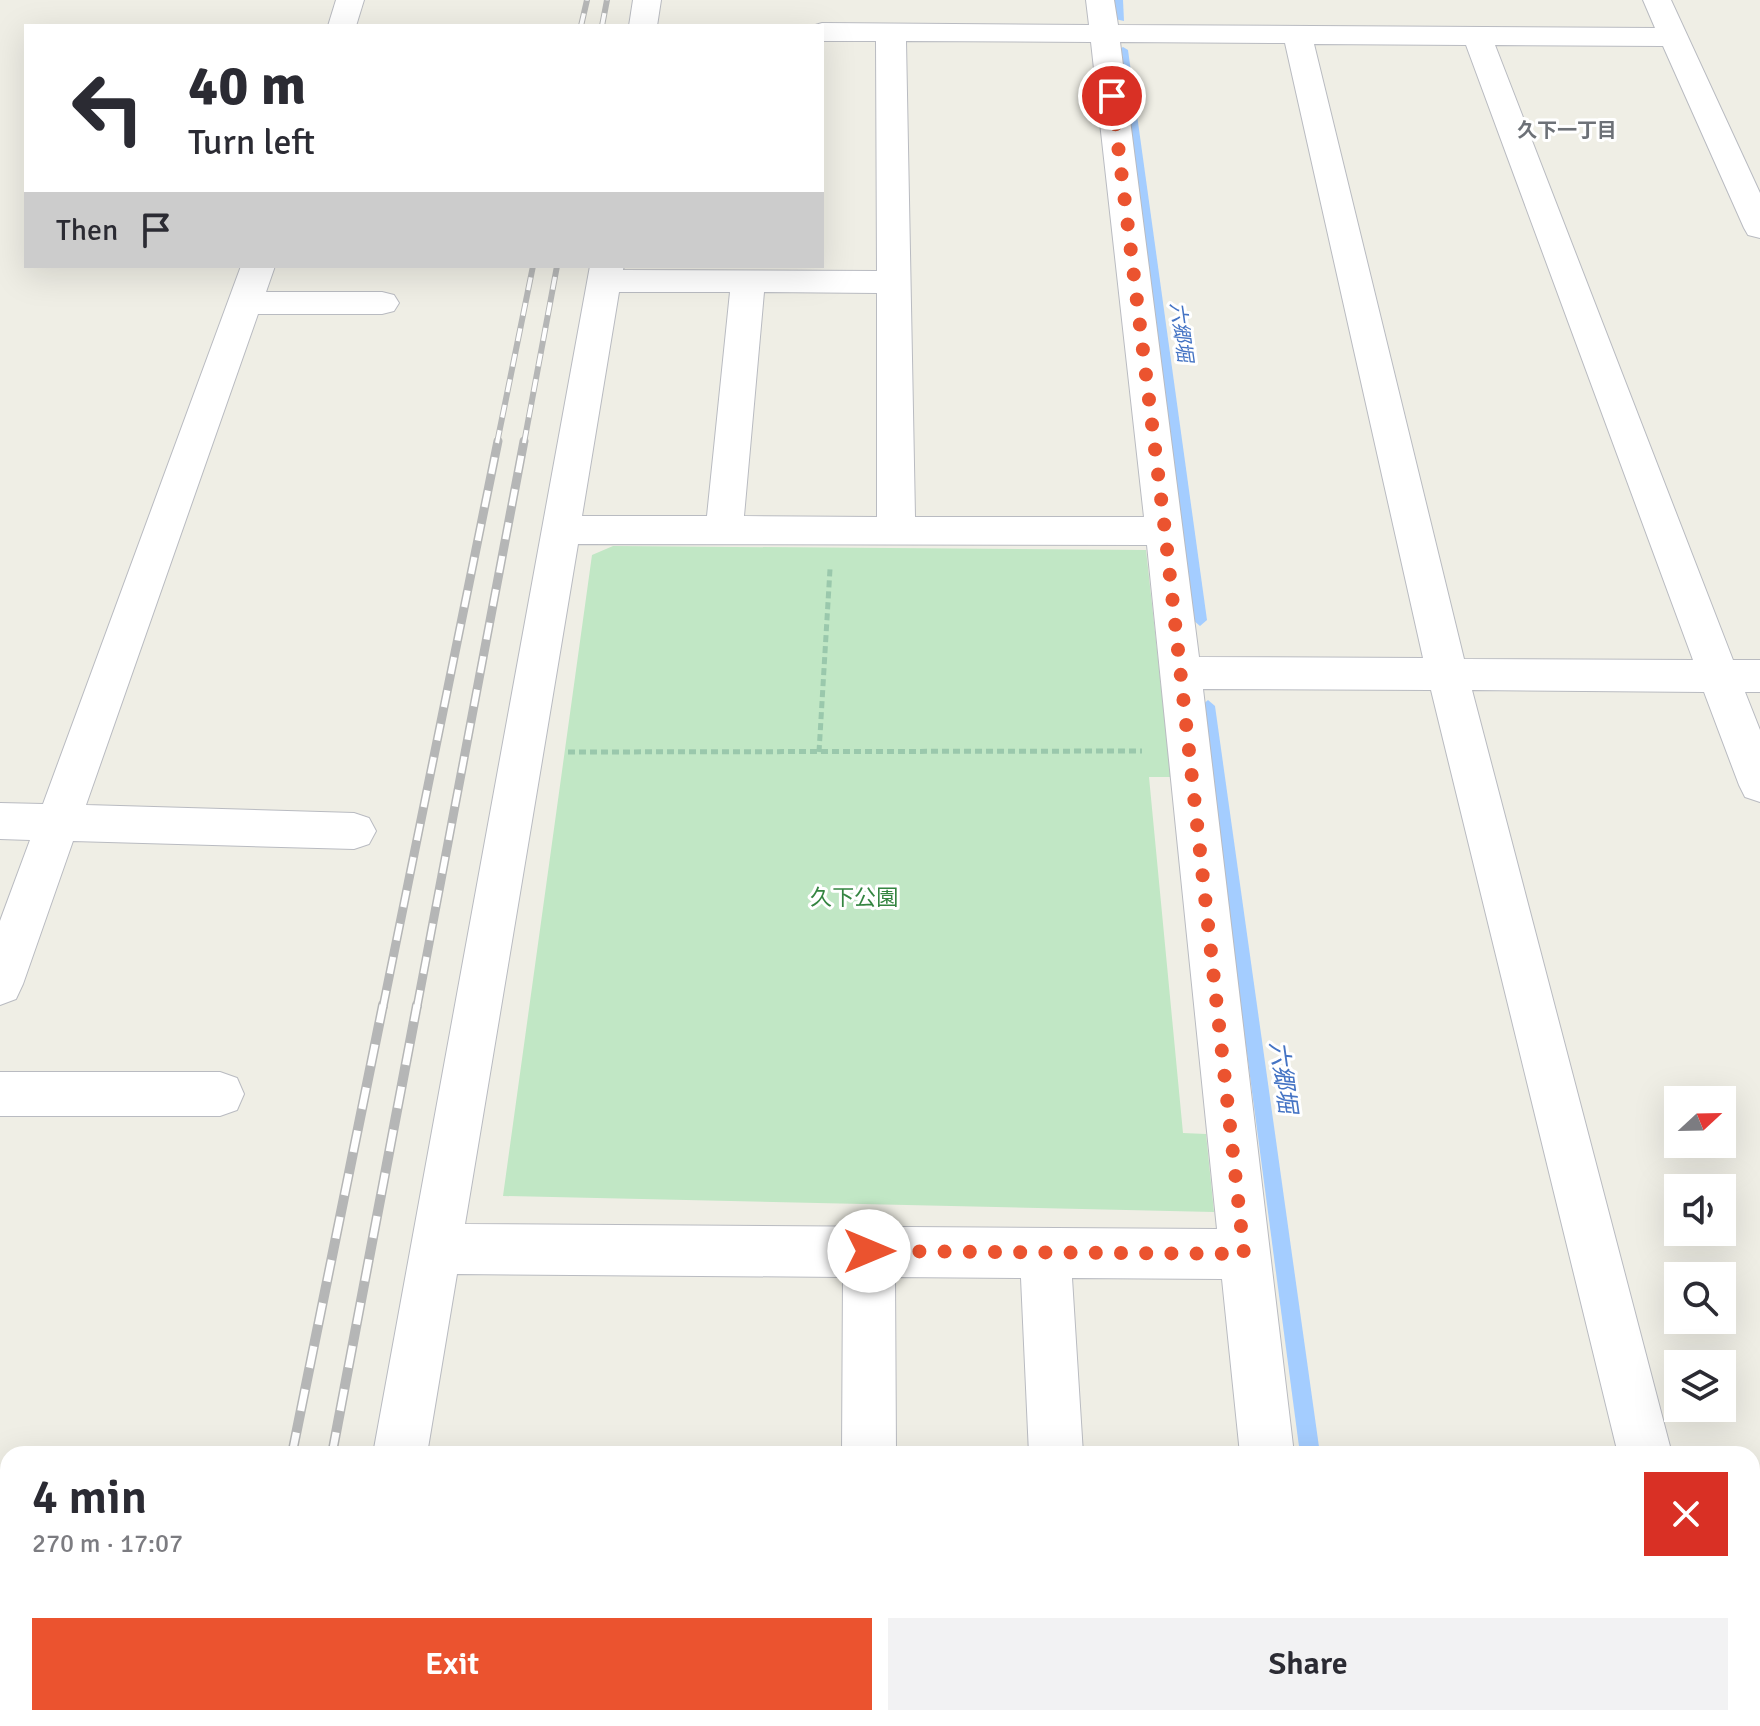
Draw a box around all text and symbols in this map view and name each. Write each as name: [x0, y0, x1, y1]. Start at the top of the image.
text: 40 m: [188, 51, 306, 120]
icon: left: [56, 56, 160, 160]
pin: [1078, 62, 1146, 130]
icon: arrive: [1090, 74, 1134, 118]
district label: 久下一丁目: [1517, 118, 1617, 143]
text: Turn left: [188, 120, 315, 165]
icon: arrive: [134, 208, 178, 252]
text: Then: [56, 212, 118, 249]
water label: 六郷堀: [1164, 301, 1198, 366]
park label: 久下公園: [810, 884, 898, 911]
water label: 六郷堀: [1263, 1039, 1303, 1119]
north arrow: [1664, 1086, 1736, 1158]
map controls: [1664, 1086, 1736, 1422]
button: sound: [1664, 1174, 1736, 1246]
position arrow: [827, 1209, 911, 1293]
button: search: [1664, 1262, 1736, 1334]
button: layers: [1664, 1350, 1736, 1422]
text: 4 min: [32, 1468, 147, 1527]
button: close: [1644, 1472, 1728, 1556]
text: 270 m · 17:07: [32, 1528, 183, 1560]
button: Exit: [32, 1618, 872, 1710]
button: Share: [888, 1618, 1728, 1710]

